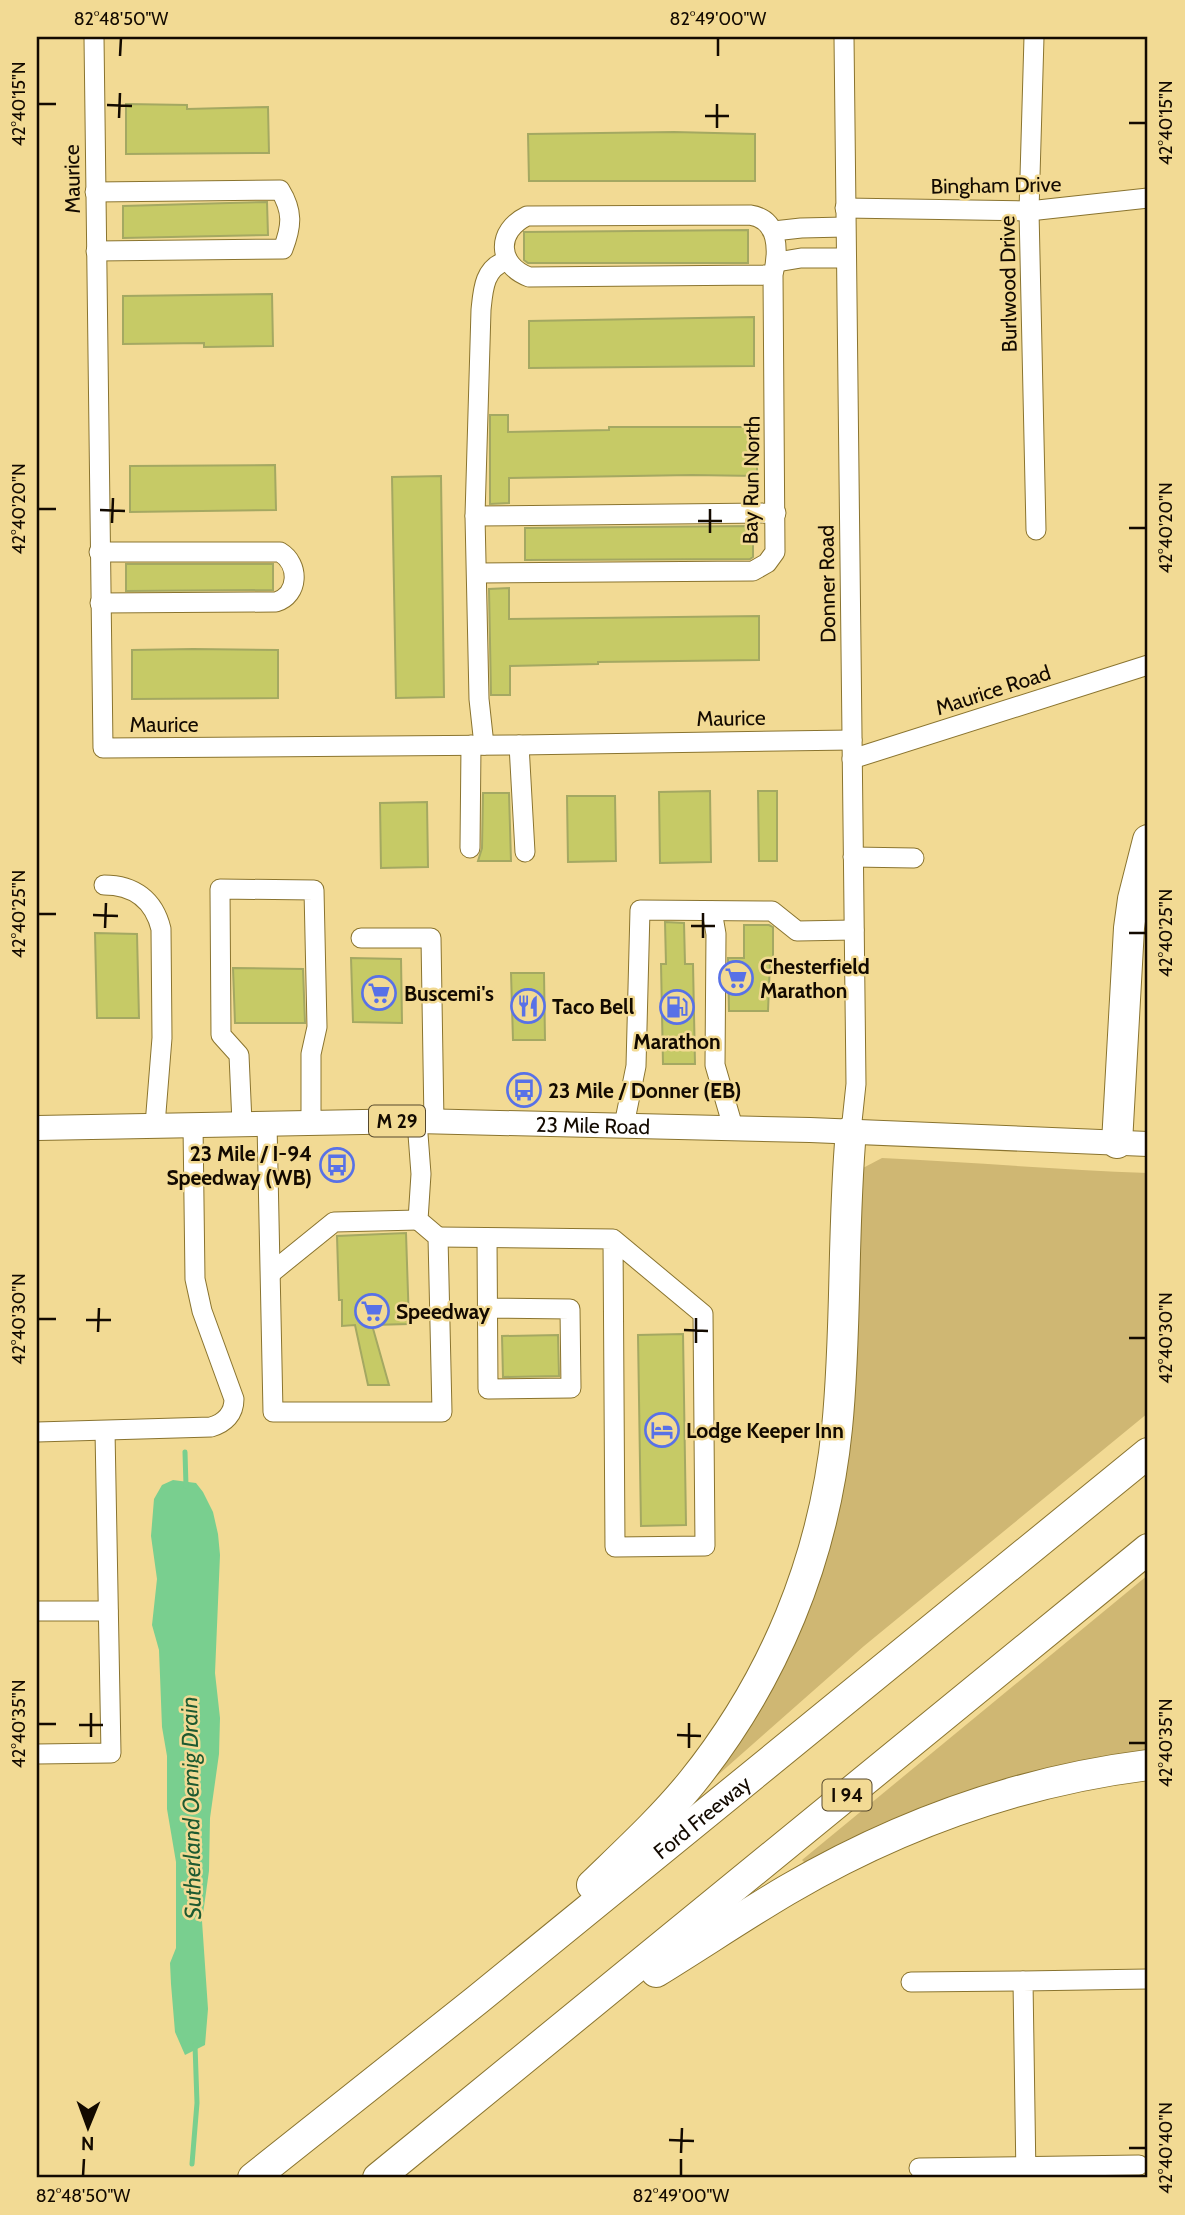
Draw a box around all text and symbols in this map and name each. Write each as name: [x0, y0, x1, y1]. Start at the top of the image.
text: 82°48'50"W: [74, 8, 168, 30]
text: 82°49'00"W: [670, 8, 766, 30]
text: 42°40'15"N: [8, 62, 30, 146]
text: 42°40'15"N: [1155, 81, 1177, 165]
street label: Maurice: [59, 144, 85, 214]
street label: Bingham Drive: [930, 171, 1062, 199]
street label: Burlwood Drive: [994, 215, 1022, 353]
street label: Bay Run North: [737, 416, 765, 544]
text: 42°40'20"N: [8, 463, 30, 555]
text: 42°40'20"N: [1155, 482, 1177, 574]
street label: Donner Road: [813, 525, 841, 643]
street label: Maurice Road: [932, 660, 1054, 720]
street label: Maurice: [696, 705, 766, 731]
street label: Maurice: [129, 712, 199, 737]
text: 42°40'25"N: [8, 870, 30, 958]
text: 42°40'25"N: [1155, 889, 1177, 977]
place label: Chesterfield Marathon: [760, 954, 870, 1003]
supermarket icon: Chesterfield Marathon: [717, 959, 755, 997]
supermarket icon: Buscemi's: [360, 974, 398, 1012]
place label: Buscemi's: [404, 981, 494, 1006]
restaurant icon: Taco Bell: [509, 987, 547, 1025]
fuel station icon: Marathon: [658, 988, 696, 1026]
place label: Taco Bell: [552, 994, 635, 1019]
place label: Marathon: [633, 1029, 721, 1054]
bus stop icon: 23 Mile / Donner (EB): [505, 1071, 543, 1109]
place label: 23 Mile / Donner (EB): [548, 1078, 742, 1103]
road number: M 29: [369, 1106, 425, 1136]
street label: 23 Mile Road: [535, 1111, 650, 1139]
place label: 23 Mile / I-94 Speedway (WB): [166, 1141, 312, 1190]
bus stop icon: 23 Mile / I-94 Speedway (WB): [318, 1146, 356, 1184]
text: 42°40'30"N: [8, 1273, 30, 1365]
supermarket icon: Speedway: [353, 1292, 391, 1330]
text: 42°40'30"N: [1155, 1292, 1177, 1384]
place label: Speedway: [396, 1299, 491, 1324]
hotel icon: Lodge Keeper Inn: [643, 1411, 681, 1449]
place label: Lodge Keeper Inn: [686, 1418, 844, 1443]
text: 42°40'35"N: [8, 1680, 30, 1768]
water label: Sutherland Oemig Drain: [175, 1696, 207, 1920]
text: 42°40'35"N: [1155, 1699, 1177, 1787]
street label: Ford Freeway: [648, 1770, 756, 1864]
road number: I 94: [822, 1780, 872, 1811]
north arrow: [52, 2092, 122, 2162]
text: 42°40'40"N: [1155, 2102, 1177, 2194]
text: N: [81, 2132, 95, 2155]
text: 82°48'50"W: [36, 2185, 130, 2207]
text: 82°49'00"W: [633, 2185, 729, 2207]

